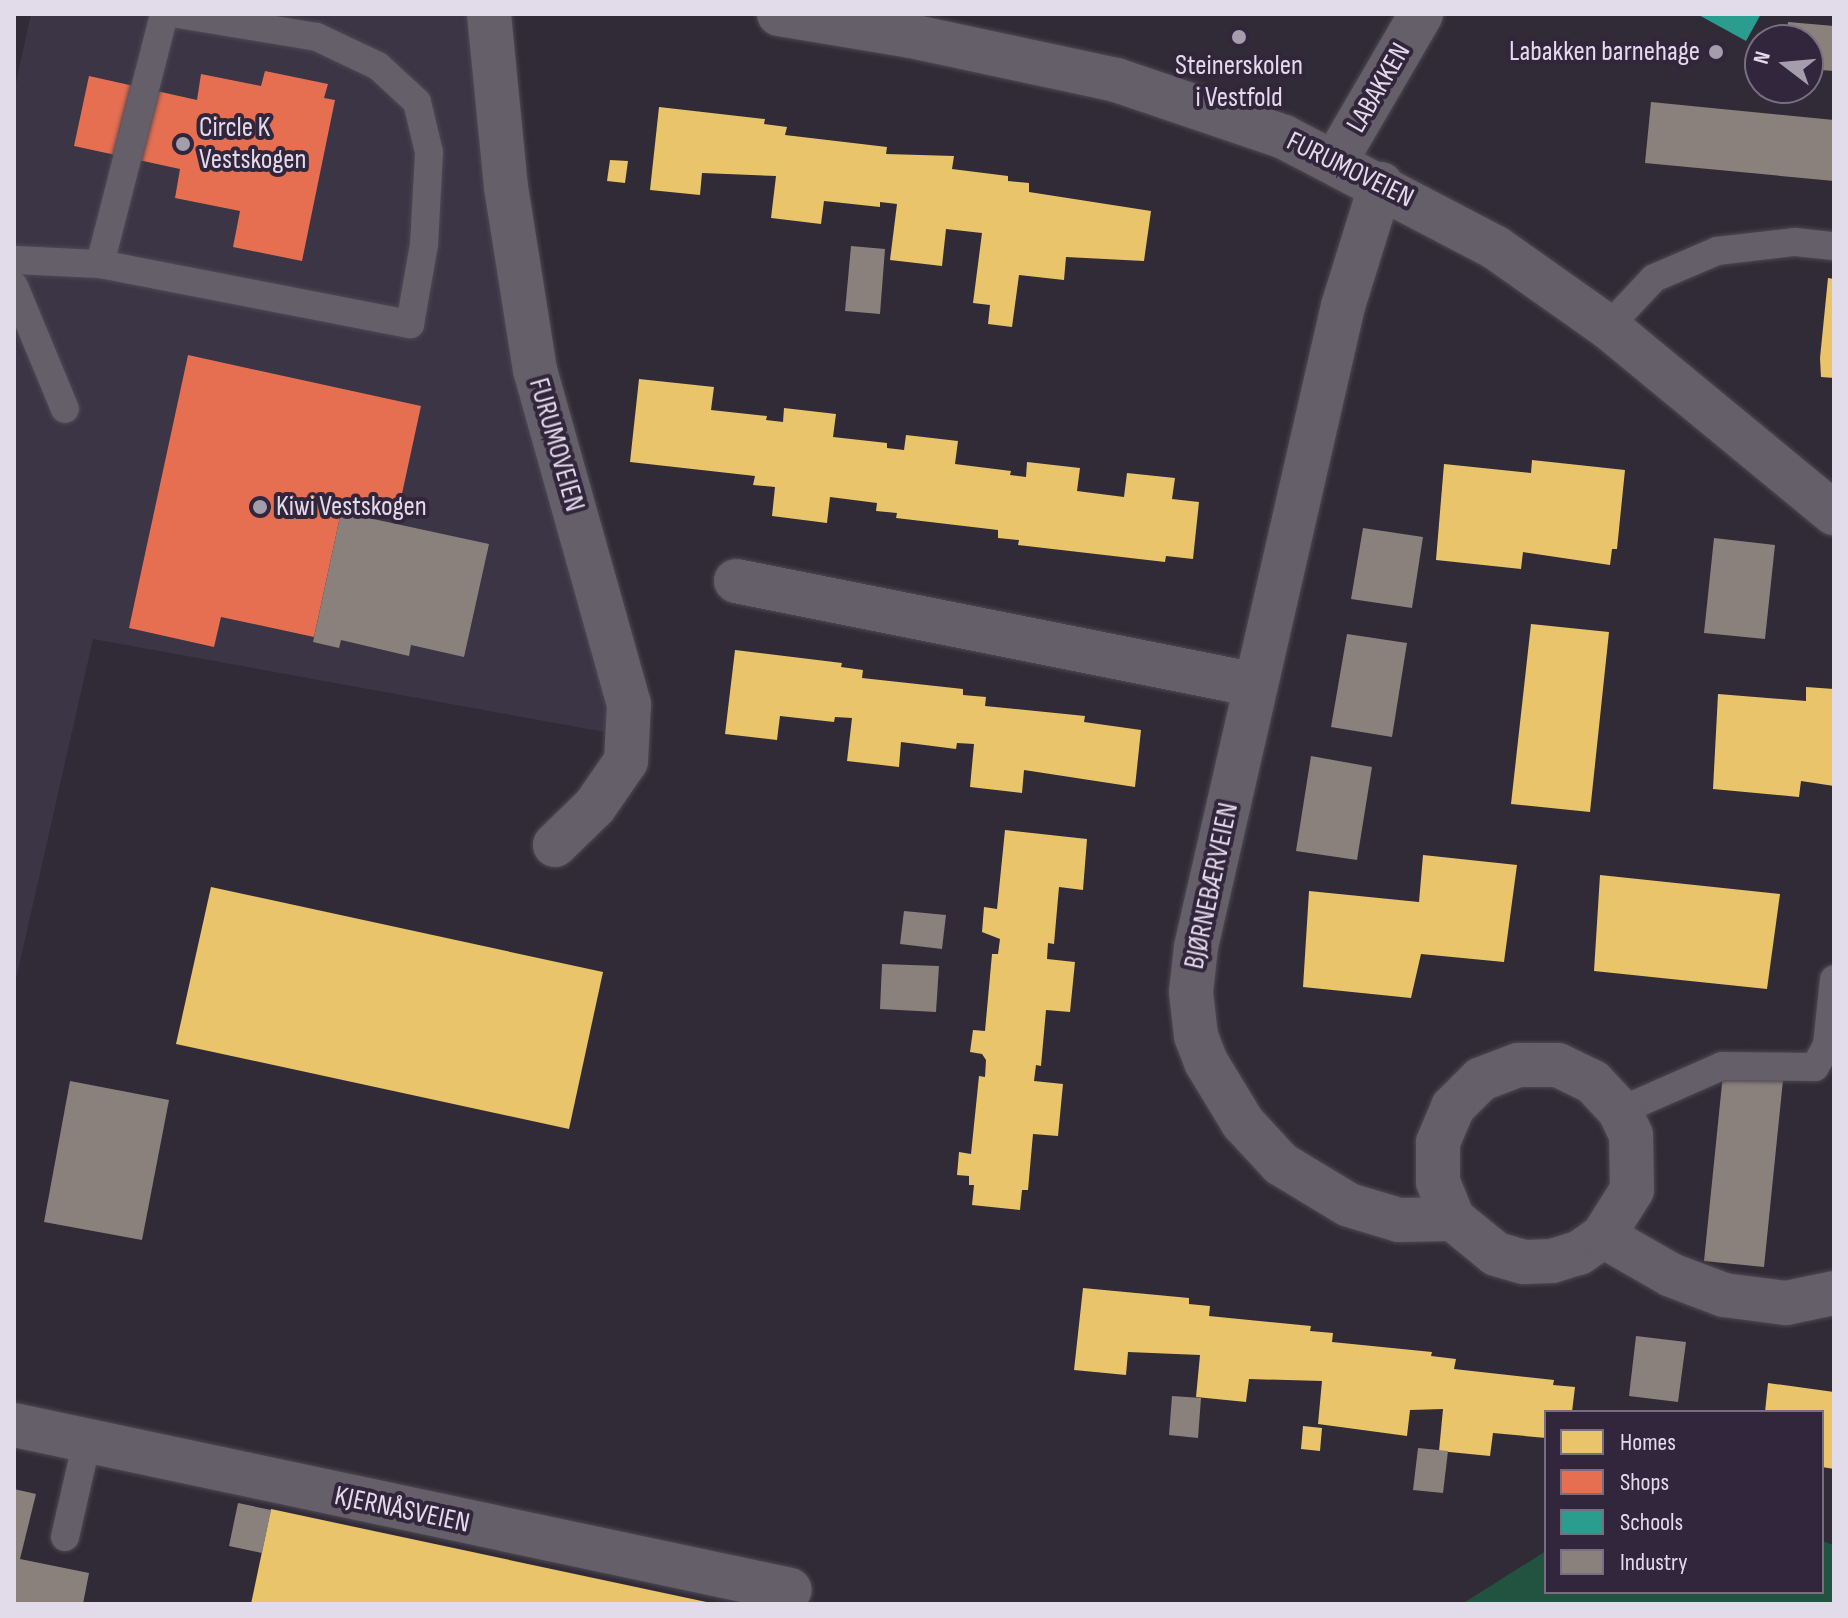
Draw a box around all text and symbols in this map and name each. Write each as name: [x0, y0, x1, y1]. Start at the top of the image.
north arrow: [1744, 24, 1824, 104]
marker: Steinerskolen i Vestfold: [1230, 28, 1248, 46]
place label: Labakken barnehage: [1509, 35, 1700, 69]
street label: LABAKKEN: [1340, 37, 1418, 139]
marker: Labakken barnehage: [1707, 43, 1725, 61]
text: N: [1748, 48, 1777, 67]
place label: Steinerskolen i Vestfold: [1175, 49, 1303, 115]
place label: Circle K Vestskogen: [199, 111, 307, 177]
street label: FURUMOVEIEN: [1281, 125, 1419, 215]
marker: Circle K Vestskogen: [174, 135, 192, 153]
street label: FURUMOVEIEN: [521, 374, 591, 516]
place label: Kiwi Vestskogen: [276, 490, 427, 524]
marker: Kiwi Vestskogen: [251, 498, 269, 516]
street label: BJØRNEBÆRVEIEN: [1178, 800, 1246, 972]
legend: [1544, 1410, 1824, 1594]
text: Homes: [1620, 1428, 1676, 1457]
text: Shops: [1620, 1468, 1669, 1497]
street label: KJERNÅSVEIEN: [331, 1479, 473, 1541]
text: Schools: [1620, 1508, 1683, 1537]
text: Industry: [1620, 1548, 1687, 1577]

